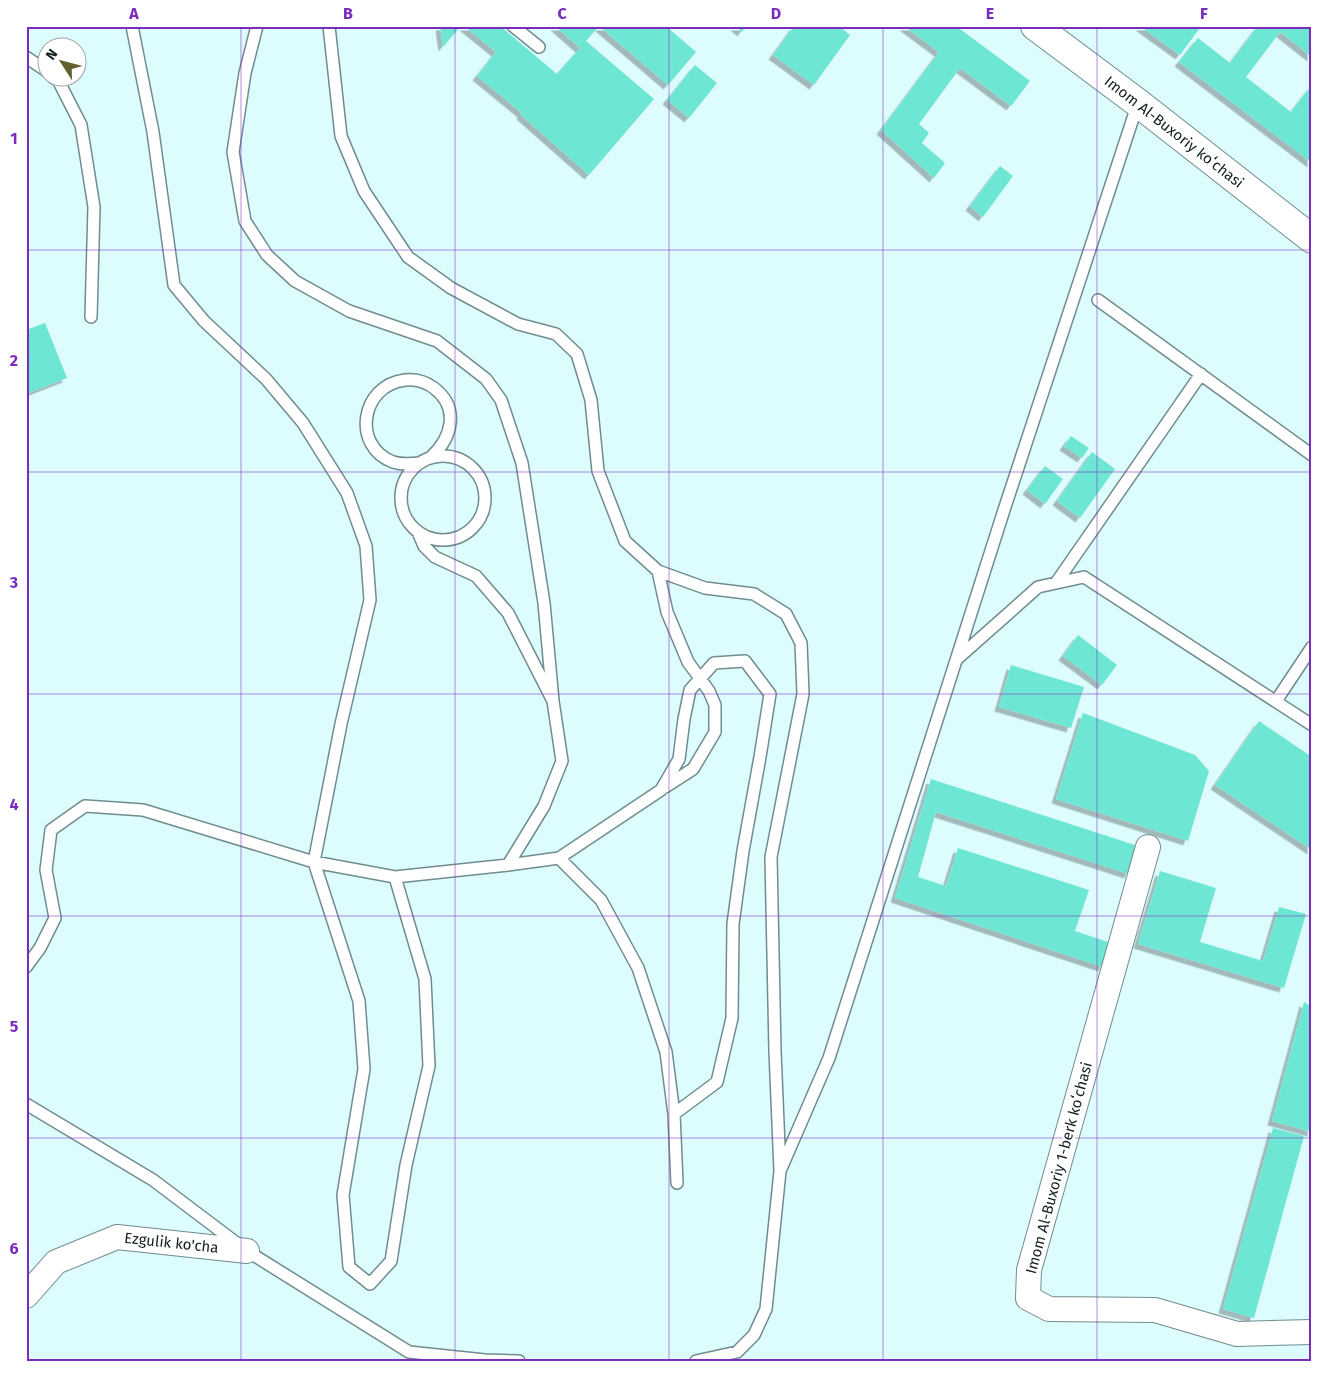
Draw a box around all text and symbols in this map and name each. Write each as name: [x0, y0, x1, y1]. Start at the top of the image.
text: A: [128, 4, 139, 23]
text: B: [343, 4, 353, 23]
text: C: [557, 4, 567, 23]
text: D: [771, 4, 781, 23]
text: E: [986, 4, 994, 23]
text: F: [1200, 4, 1208, 23]
north arrow: [38, 38, 88, 88]
text: N: [42, 46, 61, 63]
street label: Imom Al-Buxoriy koʻchasi: [1101, 72, 1247, 192]
text: 1: [10, 129, 18, 148]
text: 2: [10, 351, 18, 370]
text: 3: [9, 573, 18, 592]
text: 4: [9, 795, 19, 814]
text: 5: [10, 1017, 19, 1036]
street label: Imom Al-Buxoriy 1-berk koʻchasi: [1022, 1060, 1096, 1276]
street label: Ezgulik ko'cha: [123, 1229, 219, 1257]
text: 6: [9, 1239, 19, 1258]

